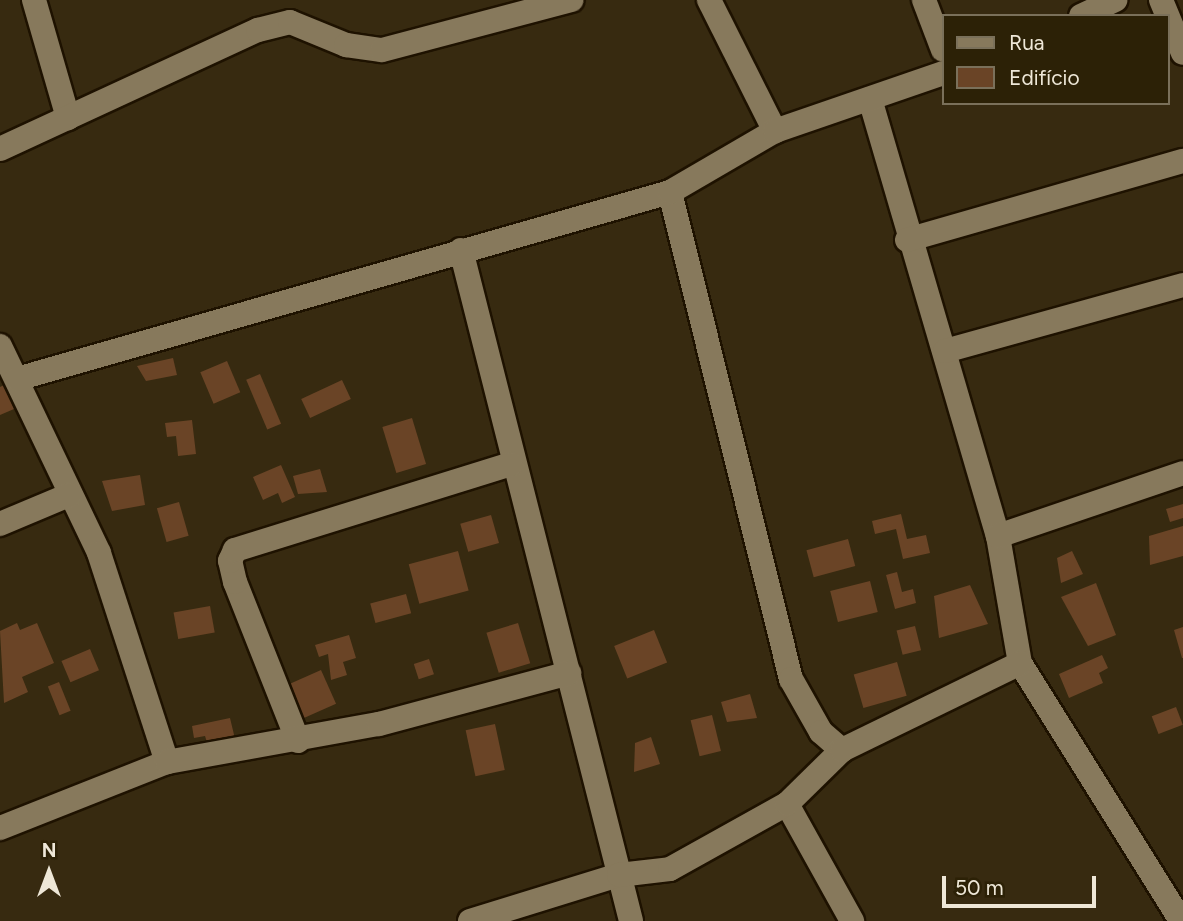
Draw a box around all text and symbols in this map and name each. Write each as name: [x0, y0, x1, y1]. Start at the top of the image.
legend: [942, 14, 1169, 105]
text: Rua: [1009, 30, 1045, 55]
text: Edifício: [1009, 65, 1080, 90]
north arrow: [14, 837, 84, 907]
text: N: [42, 839, 56, 862]
scale bar: [945, 862, 1099, 906]
text: 50 m: [955, 875, 1004, 900]

